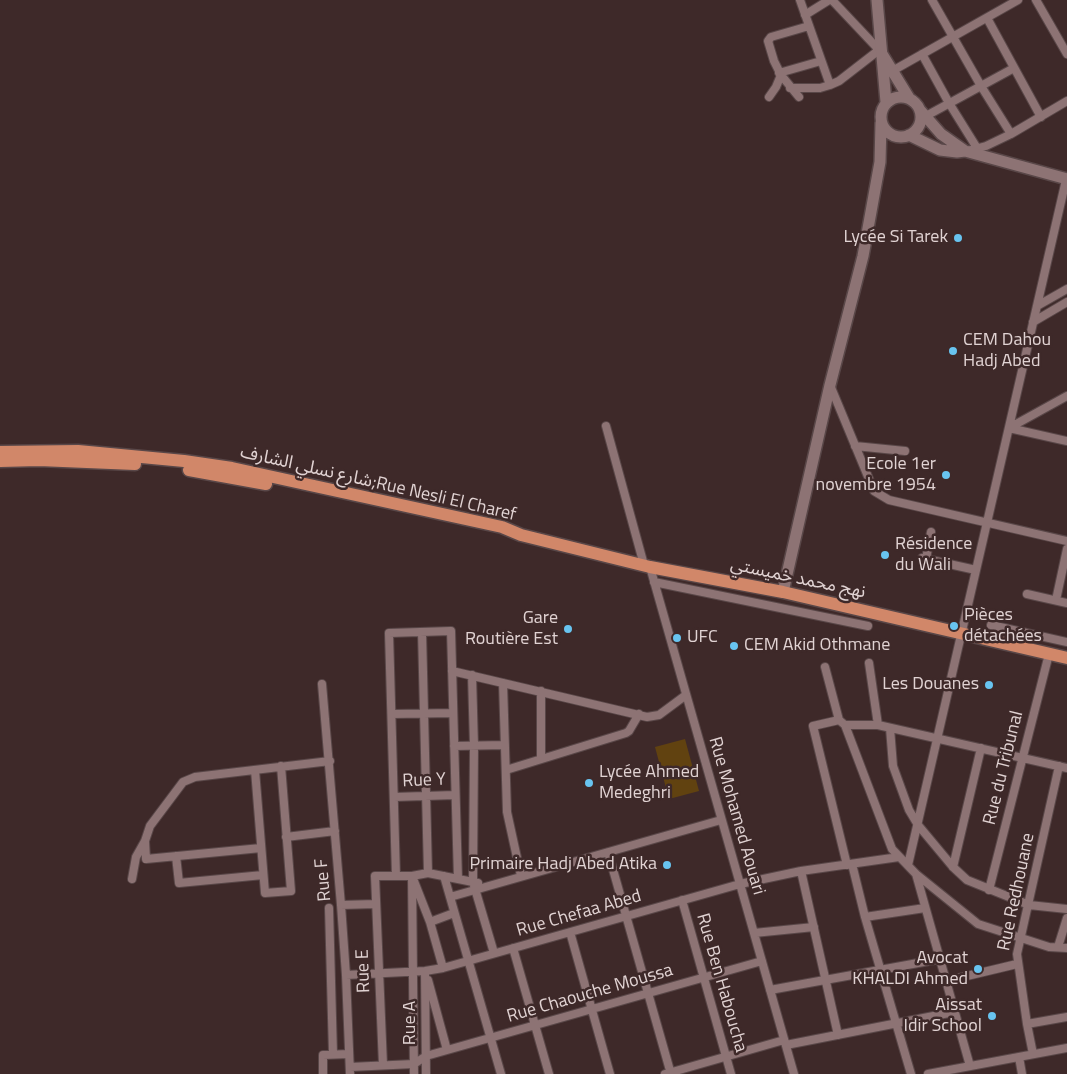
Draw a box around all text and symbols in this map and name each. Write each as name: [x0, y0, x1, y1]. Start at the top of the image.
place label: Lycée Si Tarek: [843, 227, 948, 249]
marker: Lycée Si Tarek: [952, 232, 964, 244]
place label: CEM Dahou Hadj Abed: [963, 330, 1051, 372]
marker: CEM Dahou Hadj Abed: [947, 345, 959, 357]
street label: شارع نسلي الشارف;Rue Nesli El Charef: [238, 442, 518, 526]
place label: Ecole 1er novembre 1954: [815, 454, 936, 496]
marker: Ecole 1er novembre 1954: [940, 469, 952, 481]
place label: Résidence du Wali: [895, 534, 972, 576]
marker: Résidence du Wali: [879, 549, 891, 561]
street label: نهج محمد خميستي: [729, 554, 867, 604]
place label: Pièces détachées: [964, 605, 1042, 648]
place label: Gare Routière Est: [465, 608, 558, 650]
marker: Pièces détachées: [948, 620, 960, 632]
marker: Gare Routière Est: [562, 623, 574, 635]
place label: UFC: [687, 627, 718, 649]
marker: UFC: [671, 632, 683, 644]
place label: CEM Akid Othmane: [744, 635, 890, 657]
marker: CEM Akid Othmane: [728, 640, 740, 652]
place label: Les Douanes: [882, 674, 979, 696]
marker: Les Douanes: [983, 679, 995, 691]
street label: Rue du Tribunal: [979, 709, 1029, 827]
street label: Rue Mohamed Aouari: [703, 735, 769, 897]
place label: Lycée Ahmed Medeghri: [599, 762, 699, 804]
street label: Rue Y: [402, 769, 446, 793]
marker: Lycée Ahmed Medeghri: [583, 777, 595, 789]
street label: Rue Redhouane: [994, 831, 1040, 953]
place label: Primaire Hadj Abed Atika: [469, 854, 657, 876]
street label: Rue F: [311, 858, 337, 902]
marker: Primaire Hadj Abed Atika: [661, 859, 673, 871]
street label: Rue Chefaa Abed: [514, 886, 644, 942]
street label: Rue Ben Haboucha: [691, 911, 751, 1055]
place label: Avocat KHALDI Ahmed: [852, 948, 968, 991]
street label: Rue E: [352, 949, 376, 993]
street label: Rue Chaouche Moussa: [505, 960, 675, 1028]
marker: Avocat KHALDI Ahmed: [972, 963, 984, 975]
place label: Aissat Idir School: [904, 995, 982, 1038]
street label: Rue A: [400, 1001, 422, 1045]
marker: Aissat Idir School: [986, 1010, 998, 1022]

